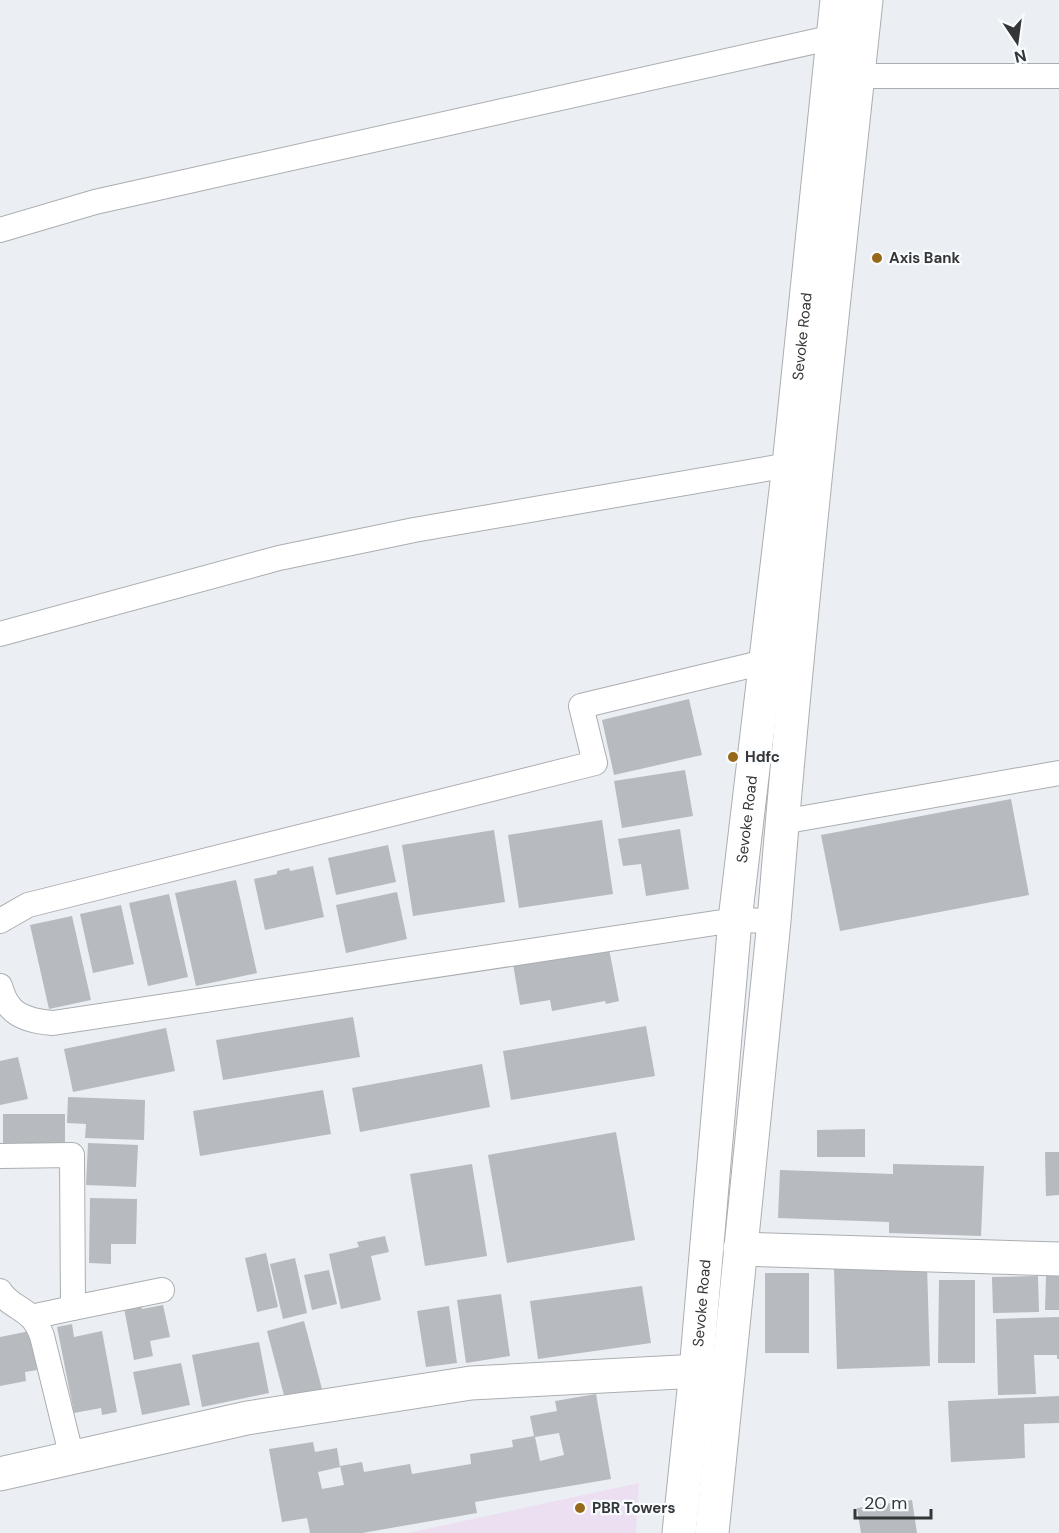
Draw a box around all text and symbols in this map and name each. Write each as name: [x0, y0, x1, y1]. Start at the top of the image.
north arrow: [987, 12, 1047, 72]
text: N: [1012, 45, 1028, 68]
place label: Axis Bank: [889, 248, 960, 268]
marker: Axis Bank: [870, 251, 884, 265]
street label: Sevoke Road: [788, 292, 817, 381]
place label: Hdfc: [745, 747, 780, 767]
marker: Hdfc: [726, 750, 740, 764]
street label: Sevoke Road: [732, 774, 762, 864]
street label: Sevoke Road: [688, 1258, 716, 1348]
scale bar: [855, 1482, 932, 1520]
text: 20 m: [864, 1491, 907, 1515]
place label: PBR Towers: [592, 1498, 675, 1518]
marker: PBR Towers: [573, 1501, 587, 1515]

